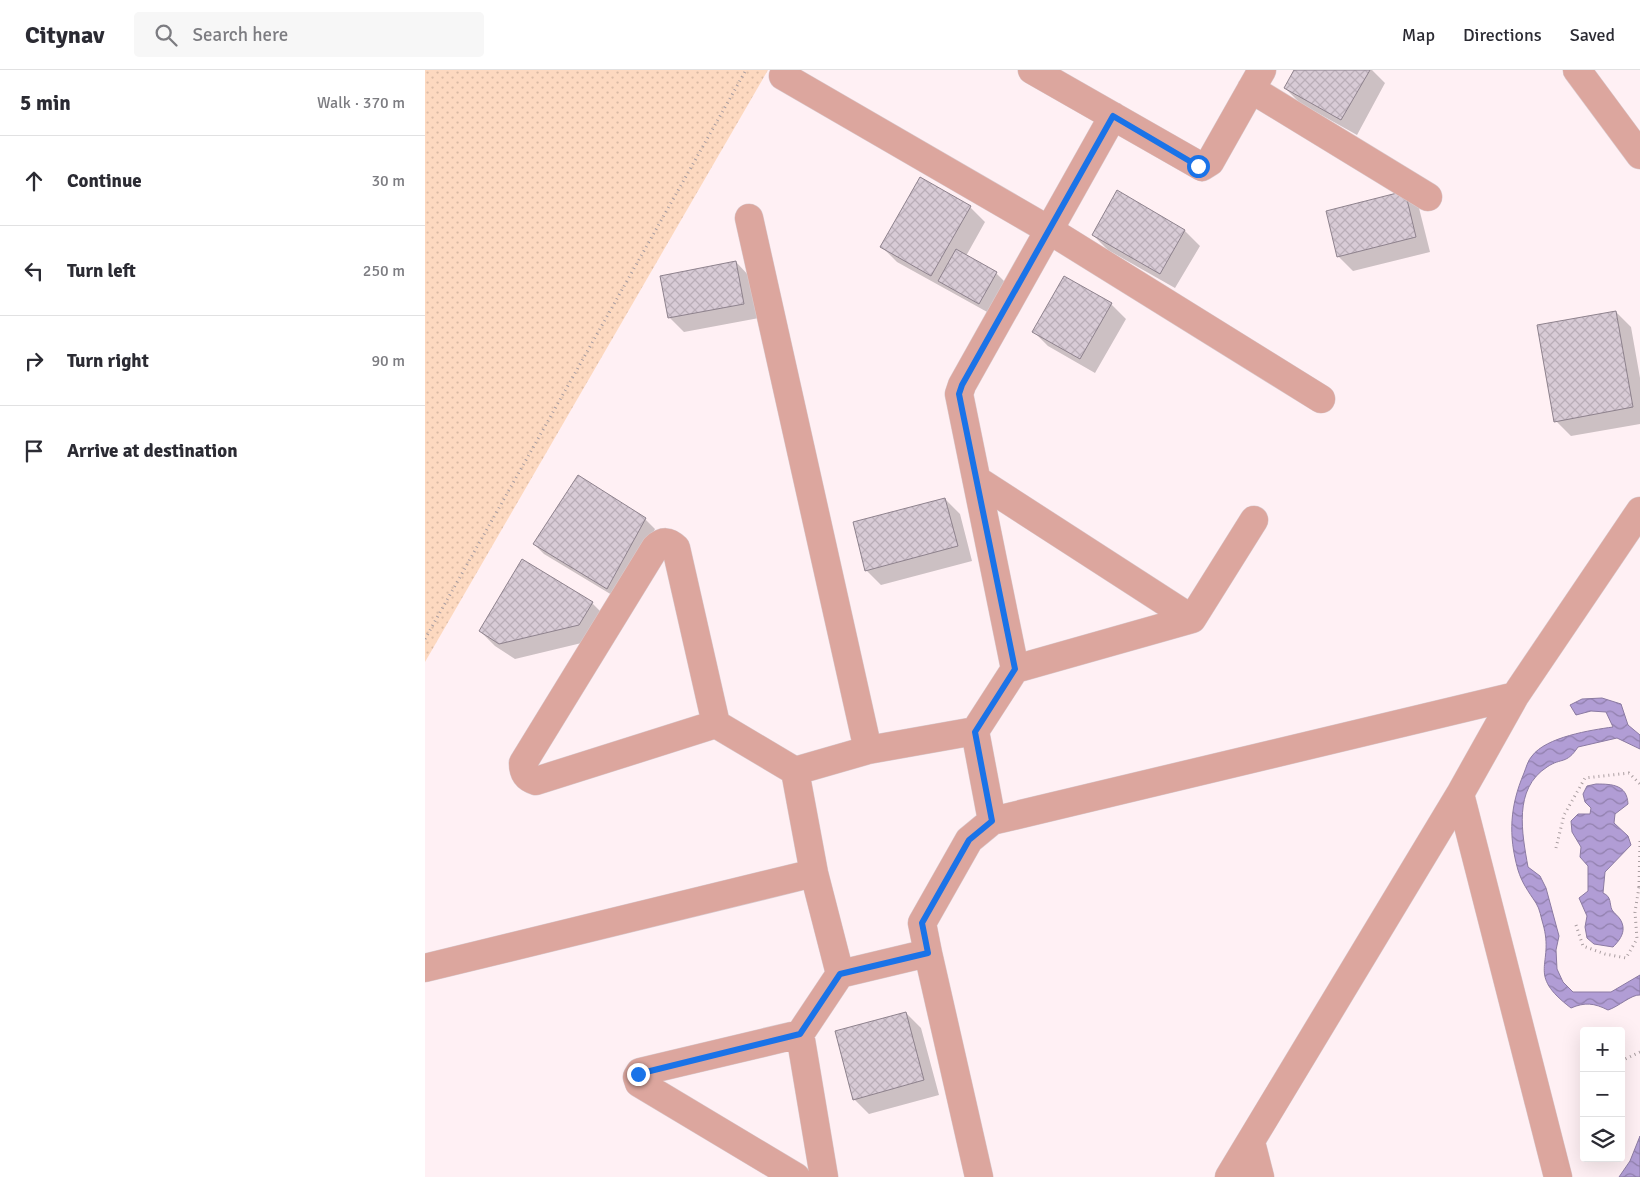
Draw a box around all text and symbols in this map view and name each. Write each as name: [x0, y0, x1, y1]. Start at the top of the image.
search box: [134, 12, 484, 57]
text: Citynav: [25, 20, 104, 50]
icon: search: [152, 21, 180, 49]
text: Search here: [192, 23, 288, 47]
text: Map: [1402, 24, 1435, 46]
text: Directions: [1463, 24, 1542, 46]
text: Saved: [1570, 24, 1615, 46]
text: 5 min: [20, 90, 71, 116]
text: Walk · 370 m: [317, 93, 405, 113]
route start: [1187, 155, 1210, 178]
icon: ahead: [20, 167, 48, 195]
text: Continue: [67, 169, 142, 193]
text: 30 m: [371, 171, 405, 191]
icon: left: [20, 257, 48, 285]
text: Turn left: [67, 259, 136, 283]
text: 250 m: [363, 261, 405, 281]
icon: right: [20, 347, 48, 375]
text: Turn right: [67, 349, 149, 373]
text: 90 m: [371, 351, 405, 371]
icon: arrive: [20, 437, 48, 465]
text: Arrive at destination: [67, 439, 238, 463]
map controls: [1580, 1027, 1625, 1162]
button: +: [1580, 1027, 1625, 1072]
route end: [627, 1063, 650, 1086]
button: −: [1580, 1072, 1625, 1117]
button: layers: [1580, 1117, 1625, 1162]

